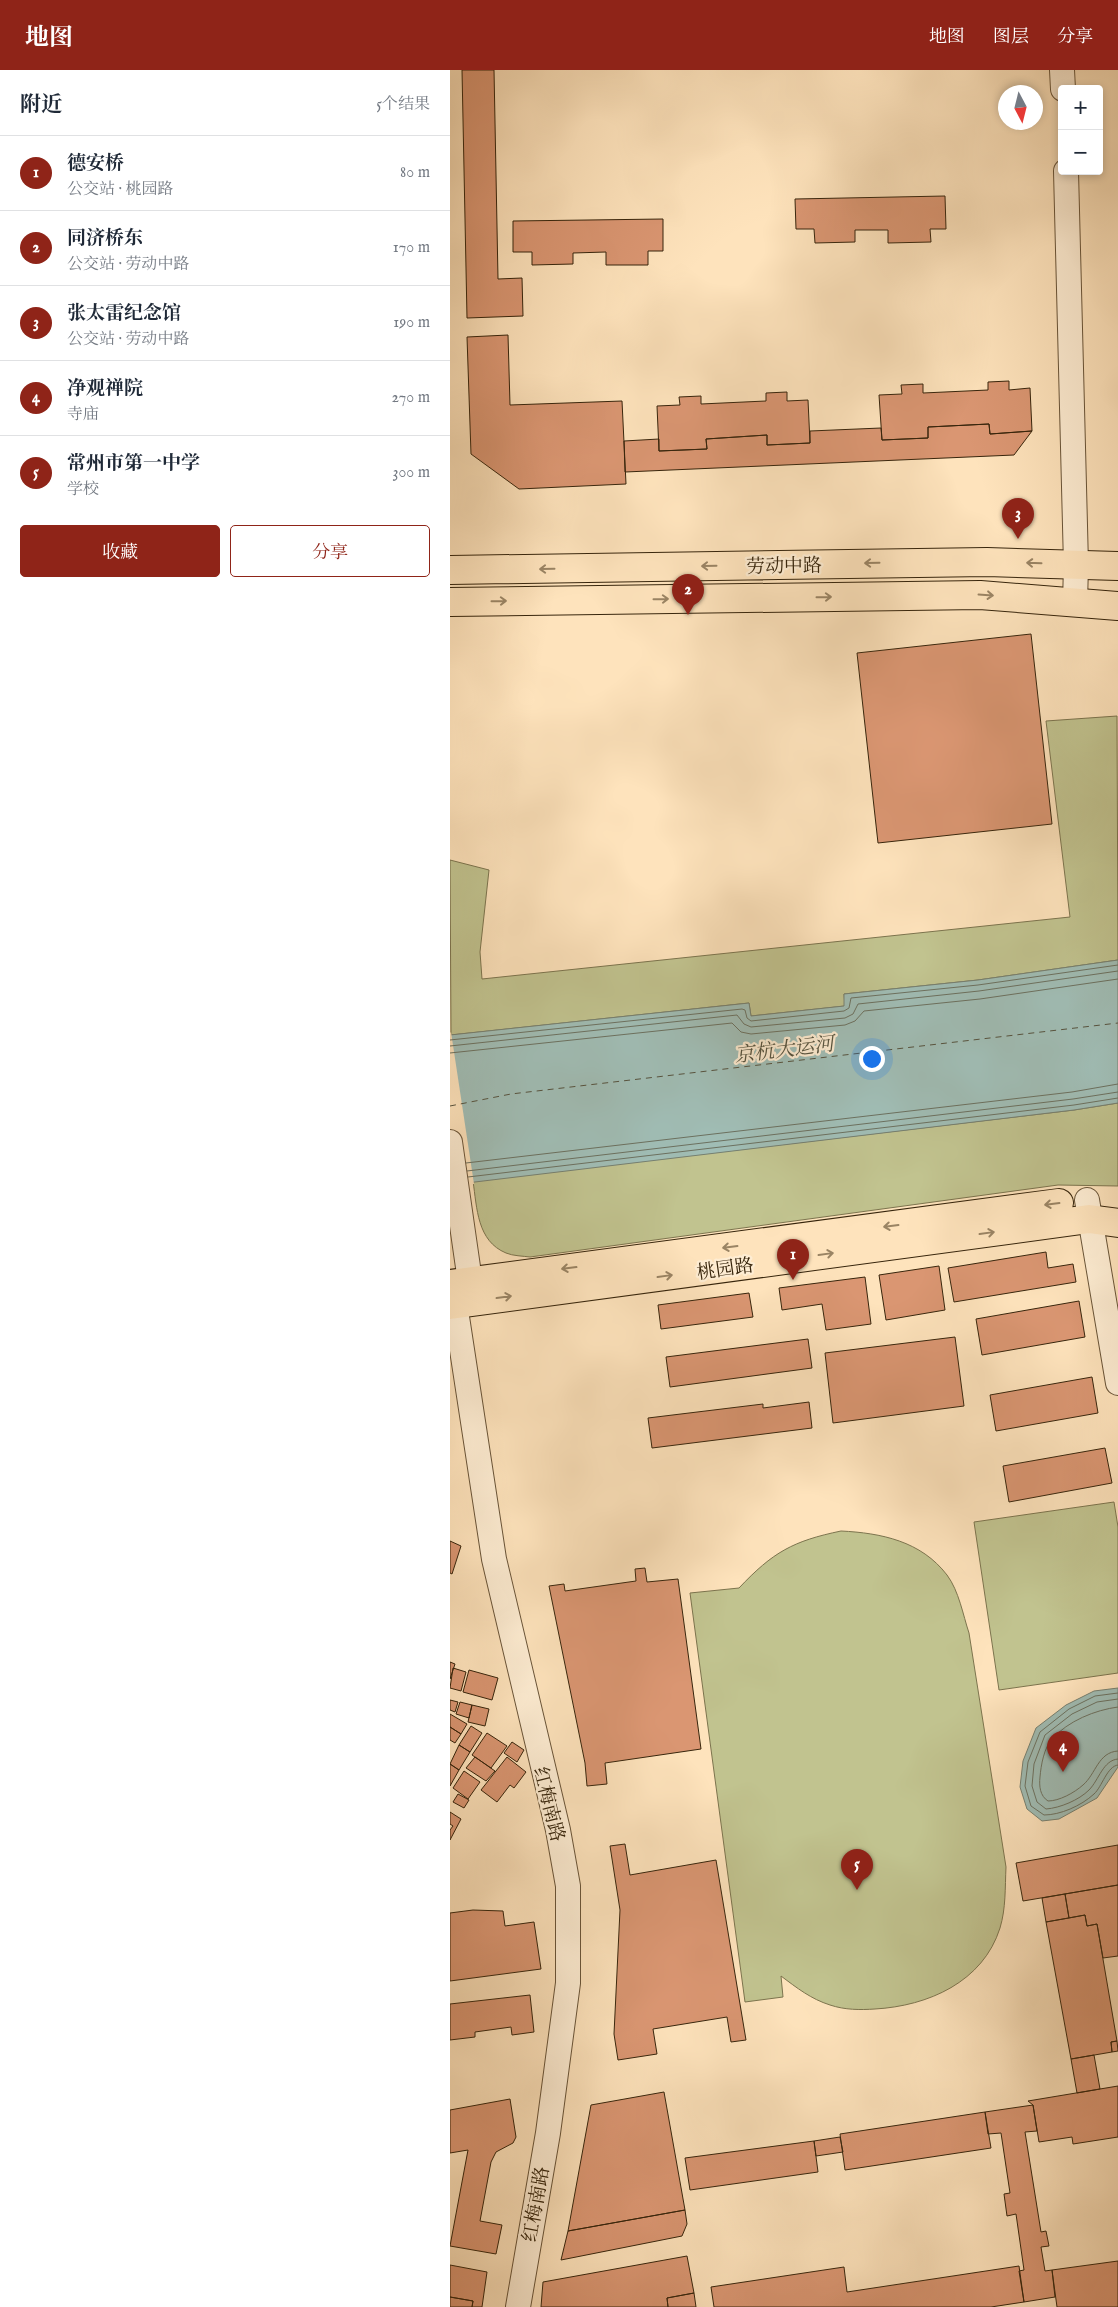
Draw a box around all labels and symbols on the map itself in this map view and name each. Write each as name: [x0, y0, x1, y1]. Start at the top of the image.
north arrow: [998, 85, 1043, 130]
pin: 3: [1002, 498, 1034, 539]
street label: 劳动中路: [746, 554, 822, 580]
one-way arrow: [864, 559, 880, 568]
one-way arrow: [1027, 559, 1043, 568]
one-way arrow: [702, 561, 718, 571]
one-way arrow: [539, 564, 555, 573]
pin: 2: [672, 574, 704, 615]
one-way arrow: [978, 591, 994, 600]
one-way arrow: [815, 592, 831, 602]
one-way arrow: [652, 594, 669, 604]
one-way arrow: [490, 596, 506, 606]
water label: 京杭大运河: [733, 1032, 838, 1069]
your location: [859, 1046, 885, 1072]
one-way arrow: [1045, 1200, 1061, 1210]
one-way arrow: [883, 1221, 899, 1231]
one-way arrow: [978, 1227, 994, 1237]
pin: 1: [777, 1239, 809, 1280]
one-way arrow: [722, 1242, 738, 1252]
one-way arrow: [817, 1249, 833, 1259]
street label: 桃园路: [695, 1254, 755, 1286]
one-way arrow: [561, 1263, 577, 1273]
one-way arrow: [656, 1270, 672, 1280]
one-way arrow: [495, 1292, 511, 1302]
pin: 4: [1047, 1731, 1079, 1772]
street label: 红梅南路: [527, 1765, 569, 1844]
pin: 5: [841, 1849, 873, 1890]
street label: 红梅南路: [519, 2165, 555, 2244]

